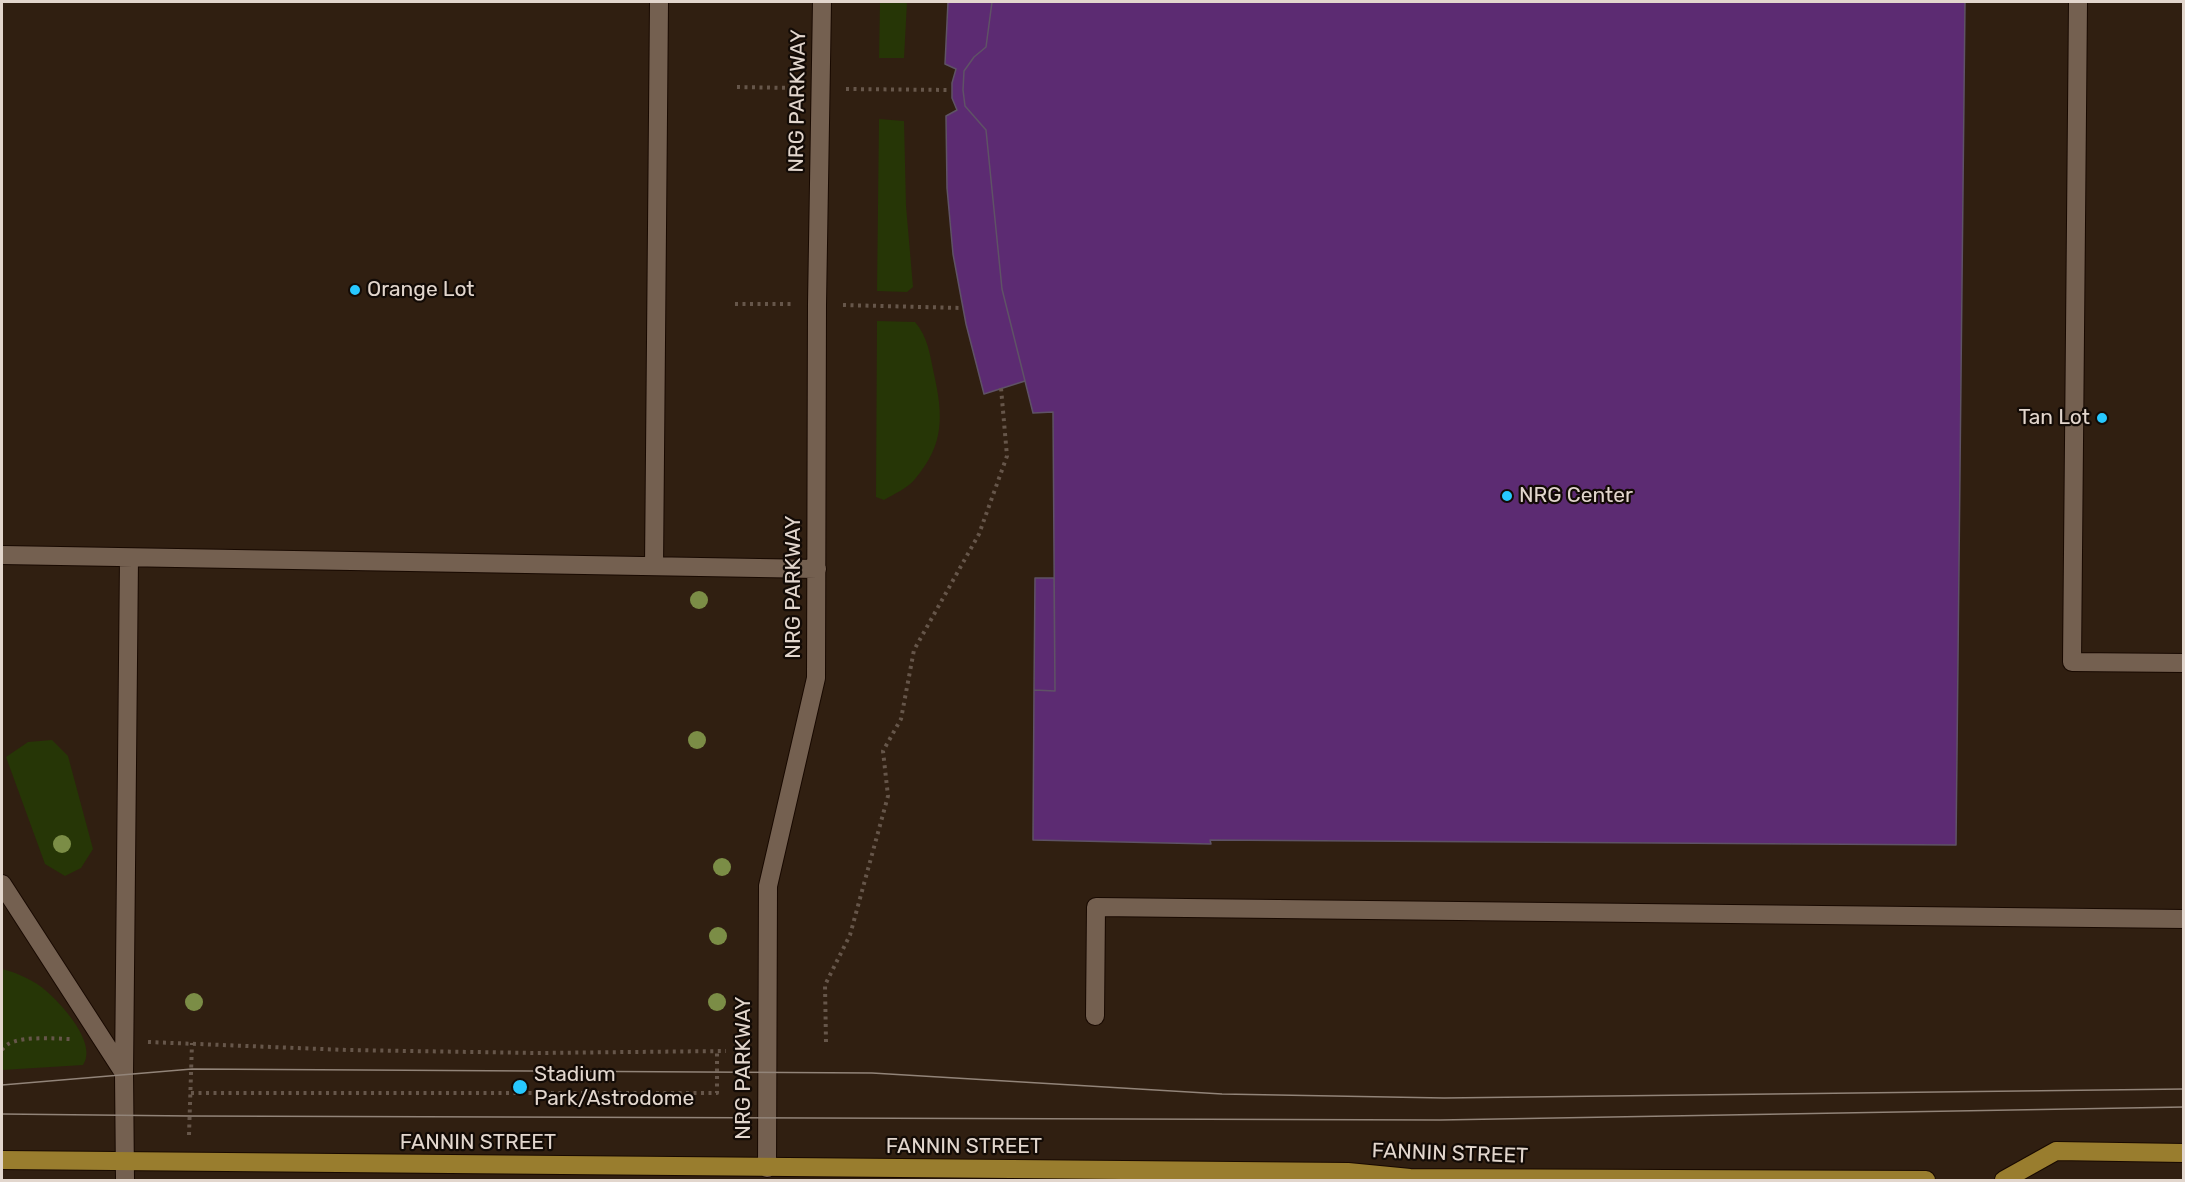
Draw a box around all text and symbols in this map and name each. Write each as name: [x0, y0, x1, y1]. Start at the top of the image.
street label: NRG PARKWAY: [784, 29, 812, 173]
place label: Orange Lot: [367, 277, 475, 303]
marker: Orange Lot: [348, 283, 362, 297]
place label: Tan Lot: [2019, 405, 2090, 431]
marker: Tan Lot: [2095, 411, 2109, 425]
place label: NRG Center: [1519, 483, 1633, 509]
marker: NRG Center: [1500, 489, 1514, 503]
street label: NRG PARKWAY: [781, 515, 807, 659]
street label: NRG PARKWAY: [731, 996, 757, 1140]
place label: Stadium Park/Astrodome: [534, 1062, 694, 1112]
marker: Stadium Park/Astrodome: [511, 1078, 529, 1096]
street label: FANNIN STREET: [400, 1130, 556, 1156]
street label: FANNIN STREET: [886, 1134, 1042, 1160]
street label: FANNIN STREET: [1371, 1139, 1529, 1169]

